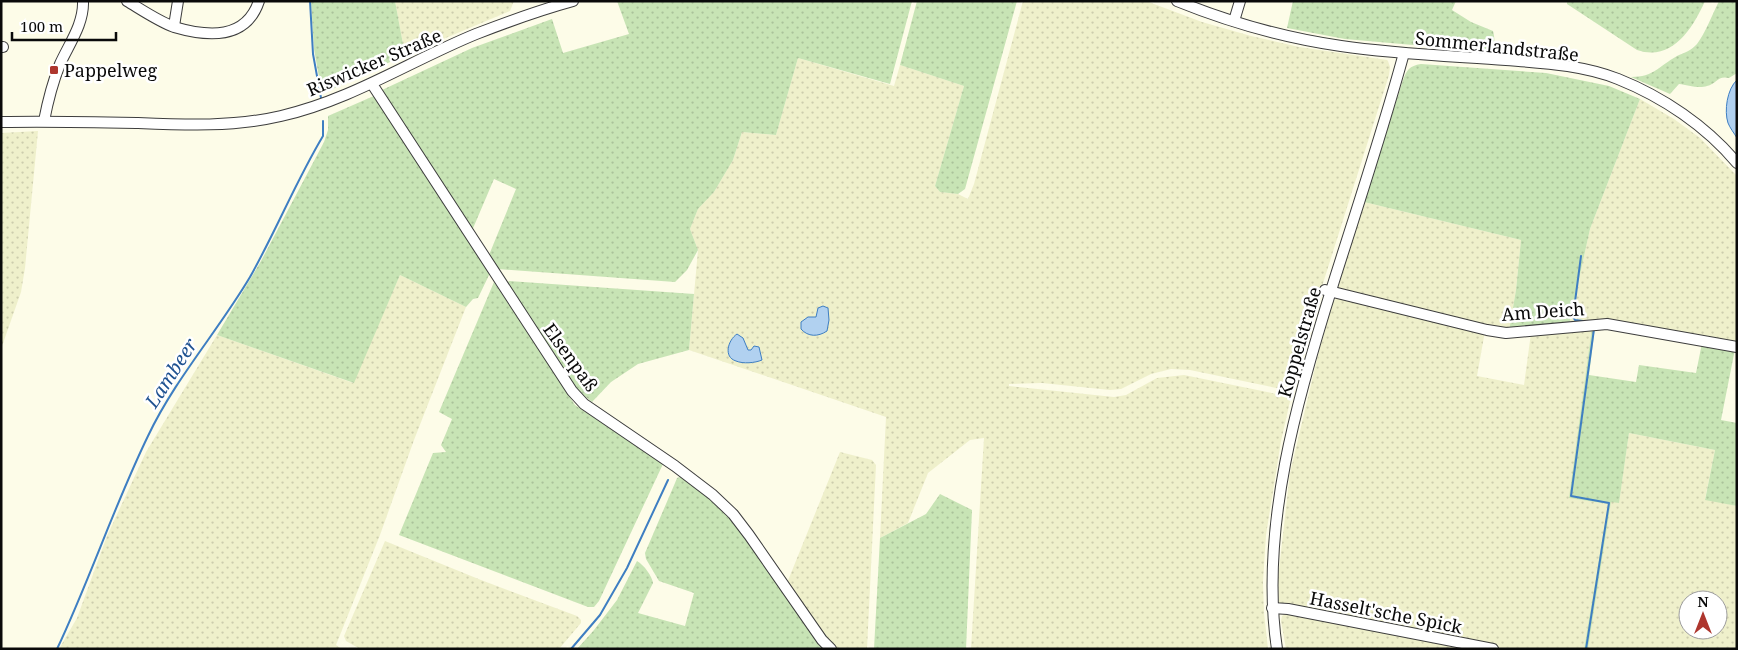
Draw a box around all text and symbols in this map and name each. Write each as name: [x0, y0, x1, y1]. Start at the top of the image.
scale bar: [12, 10, 116, 42]
text: 100 m: [20, 16, 63, 36]
street label: Riswicker Straße: [303, 23, 445, 101]
street label: Sommerlandstraße: [1414, 25, 1580, 67]
place label: Pappelweg: [64, 58, 157, 82]
marker: Pappelweg: [48, 64, 60, 76]
street label: Koppelstraße: [1272, 284, 1326, 400]
street label: Am Deich: [1501, 296, 1585, 326]
street label: Elsenpaß: [538, 318, 604, 396]
water label: Lambeer: [138, 333, 203, 414]
street label: Hasselt'sche Spick: [1308, 585, 1465, 639]
north arrow: [1678, 590, 1728, 640]
text: N: [1697, 592, 1709, 611]

